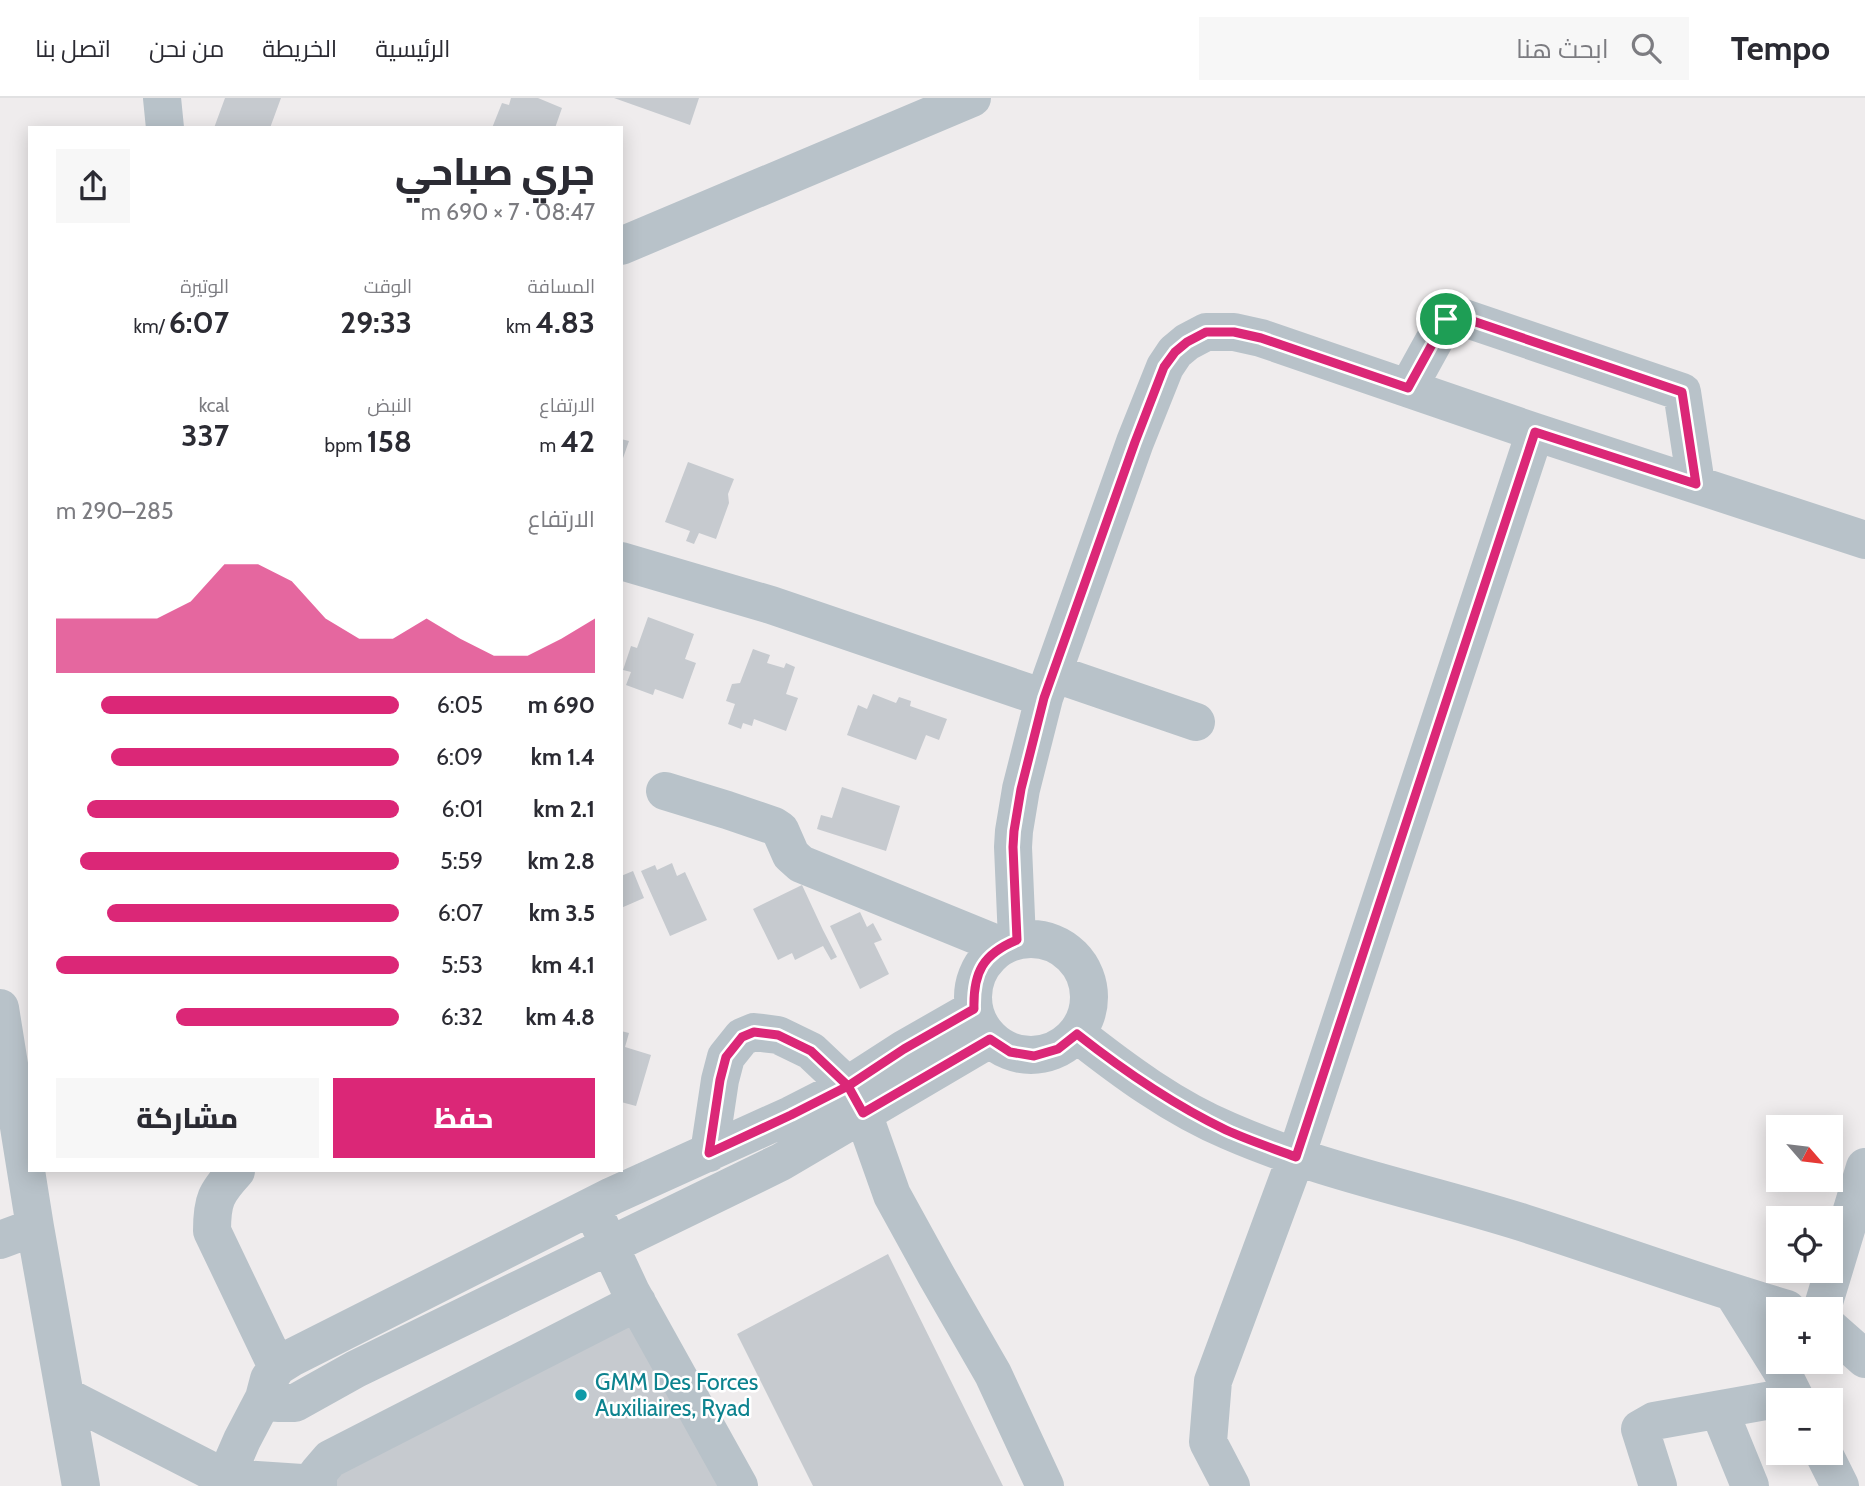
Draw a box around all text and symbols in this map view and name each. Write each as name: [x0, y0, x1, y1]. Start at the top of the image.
search box: [1199, 17, 1689, 80]
text: Tempo: [1731, 28, 1830, 68]
icon: search: [1627, 29, 1665, 67]
text: ابحث هنا: [1516, 33, 1609, 65]
text: اتصل بنا: [35, 34, 111, 63]
text: من نحن: [149, 34, 224, 63]
text: الخريطة: [262, 34, 337, 63]
text: الرئيسية: [375, 34, 451, 63]
text: جري صباحي: [395, 148, 595, 195]
button: share: [56, 149, 130, 223]
text: 08:47 · 7 × 690 m: [421, 198, 595, 226]
text: الوتيرة: [180, 275, 229, 298]
text: الوقت: [364, 275, 412, 298]
text: المسافة: [527, 275, 595, 298]
pin: [1416, 289, 1476, 349]
icon: arrive: [1427, 300, 1465, 338]
text: 6:07: [169, 304, 229, 341]
text: 29:33: [340, 304, 412, 341]
text: 4.83: [535, 304, 595, 341]
text: /km: [133, 315, 169, 338]
text: km: [506, 315, 535, 338]
text: kcal: [199, 394, 229, 417]
text: النبض: [367, 394, 412, 417]
text: الارتفاع: [539, 394, 595, 417]
text: 337: [181, 417, 229, 454]
text: 158: [367, 423, 412, 460]
text: 42: [560, 423, 595, 460]
text: bpm: [325, 434, 367, 457]
text: m: [540, 434, 560, 457]
text: 285–290 m: [56, 497, 173, 525]
text: الارتفاع: [528, 505, 595, 533]
text: 6:05: [437, 691, 483, 719]
text: 690 m: [528, 691, 595, 719]
text: 6:09: [436, 743, 483, 771]
text: 1.4 km: [531, 743, 595, 771]
text: 6:01: [442, 795, 483, 823]
text: 2.1 km: [533, 795, 595, 823]
text: 5:59: [440, 847, 483, 875]
text: 2.8 km: [527, 847, 595, 875]
text: 6:07: [438, 899, 483, 927]
text: 3.5 km: [529, 899, 595, 927]
text: 5:53: [441, 951, 483, 979]
text: 4.1 km: [531, 951, 595, 979]
text: 6:32: [441, 1003, 483, 1031]
text: 4.8 km: [525, 1003, 595, 1031]
button: مشاركة: [56, 1078, 319, 1158]
button: حفظ: [333, 1078, 595, 1158]
north arrow: [1766, 1115, 1843, 1192]
map controls: [1766, 1115, 1843, 1465]
button: locate: [1766, 1206, 1843, 1283]
button: +: [1766, 1297, 1843, 1374]
place label: GMM Des Forces Auxiliaires, Ryad: [595, 1368, 758, 1422]
marker: GMM Des Forces Auxiliaires, Ryad: [573, 1387, 589, 1403]
button: −: [1766, 1388, 1843, 1465]

